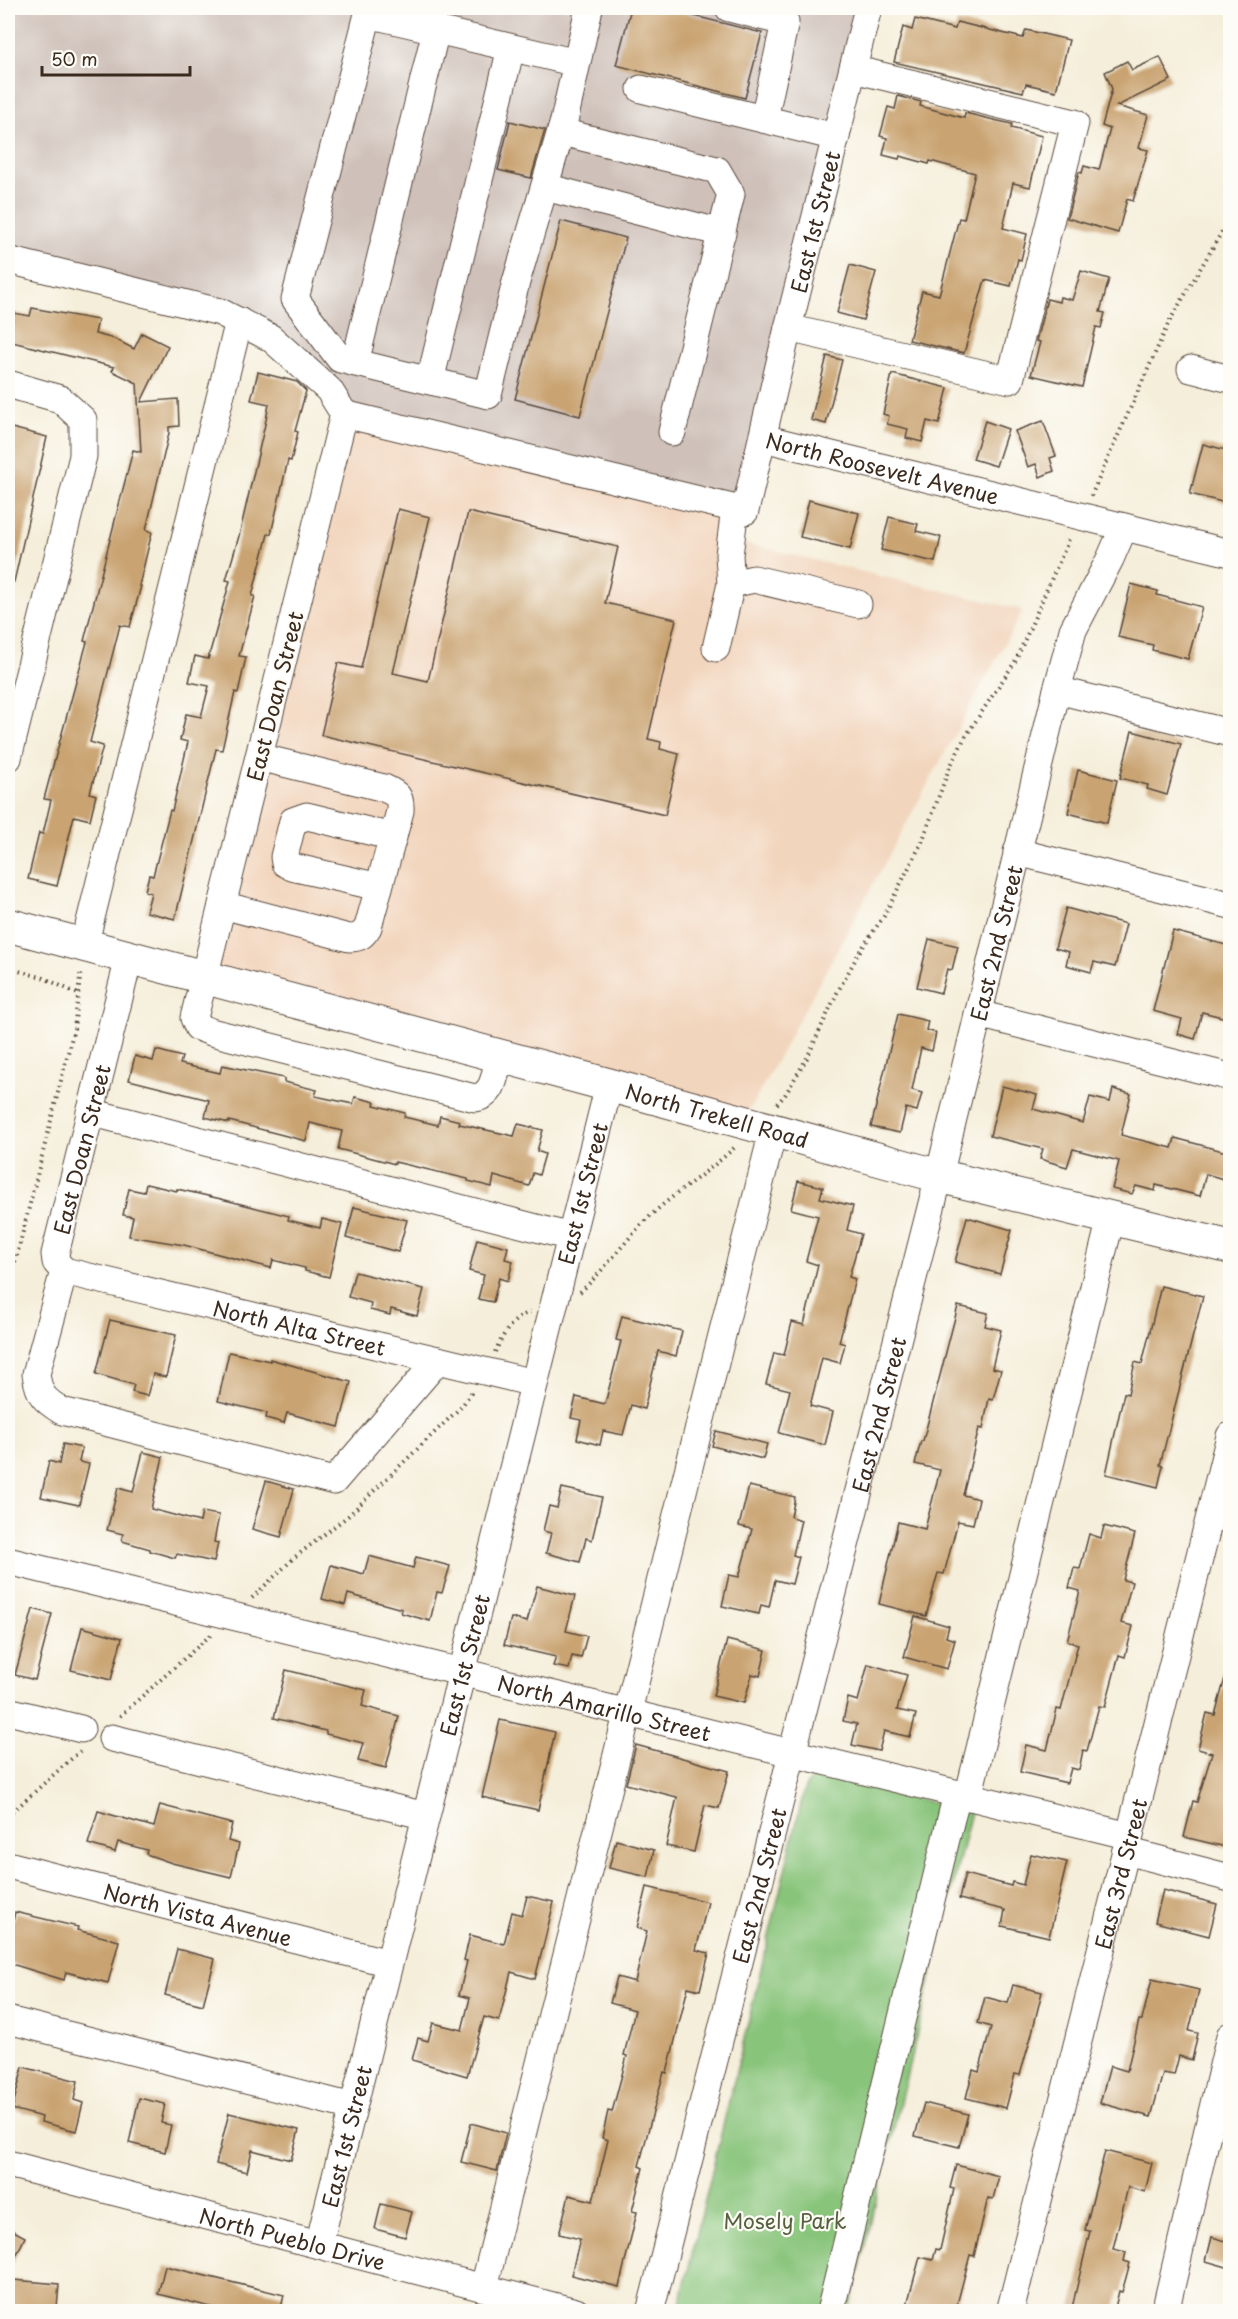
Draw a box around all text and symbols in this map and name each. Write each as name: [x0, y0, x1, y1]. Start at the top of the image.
scale bar: [42, 39, 190, 77]
text: 50 m: [51, 45, 98, 72]
street label: East 1st Street: [781, 147, 848, 296]
street label: North Roosevelt Avenue: [763, 423, 1002, 512]
street label: East Doan Street: [237, 608, 311, 784]
street label: East 2nd Street: [961, 862, 1030, 1024]
street label: East Doan Street: [45, 1061, 118, 1238]
street label: North Trekell Road: [622, 1074, 812, 1155]
street label: East 1st Street: [549, 1119, 615, 1268]
street label: North Alta Street: [210, 1291, 389, 1363]
street label: East 2nd Street: [843, 1333, 913, 1496]
street label: East 1st Street: [431, 1590, 497, 1739]
street label: North Amarillo Street: [494, 1666, 714, 1749]
street label: East 3rd Street: [1086, 1795, 1154, 1952]
street label: East 2nd Street: [723, 1804, 794, 1967]
street label: North Vista Avenue: [100, 1874, 295, 1953]
street label: East 1st Street: [313, 2062, 379, 2211]
street label: North Pueblo Drive: [196, 2199, 389, 2278]
park label: Mosely Park: [723, 2204, 847, 2236]

